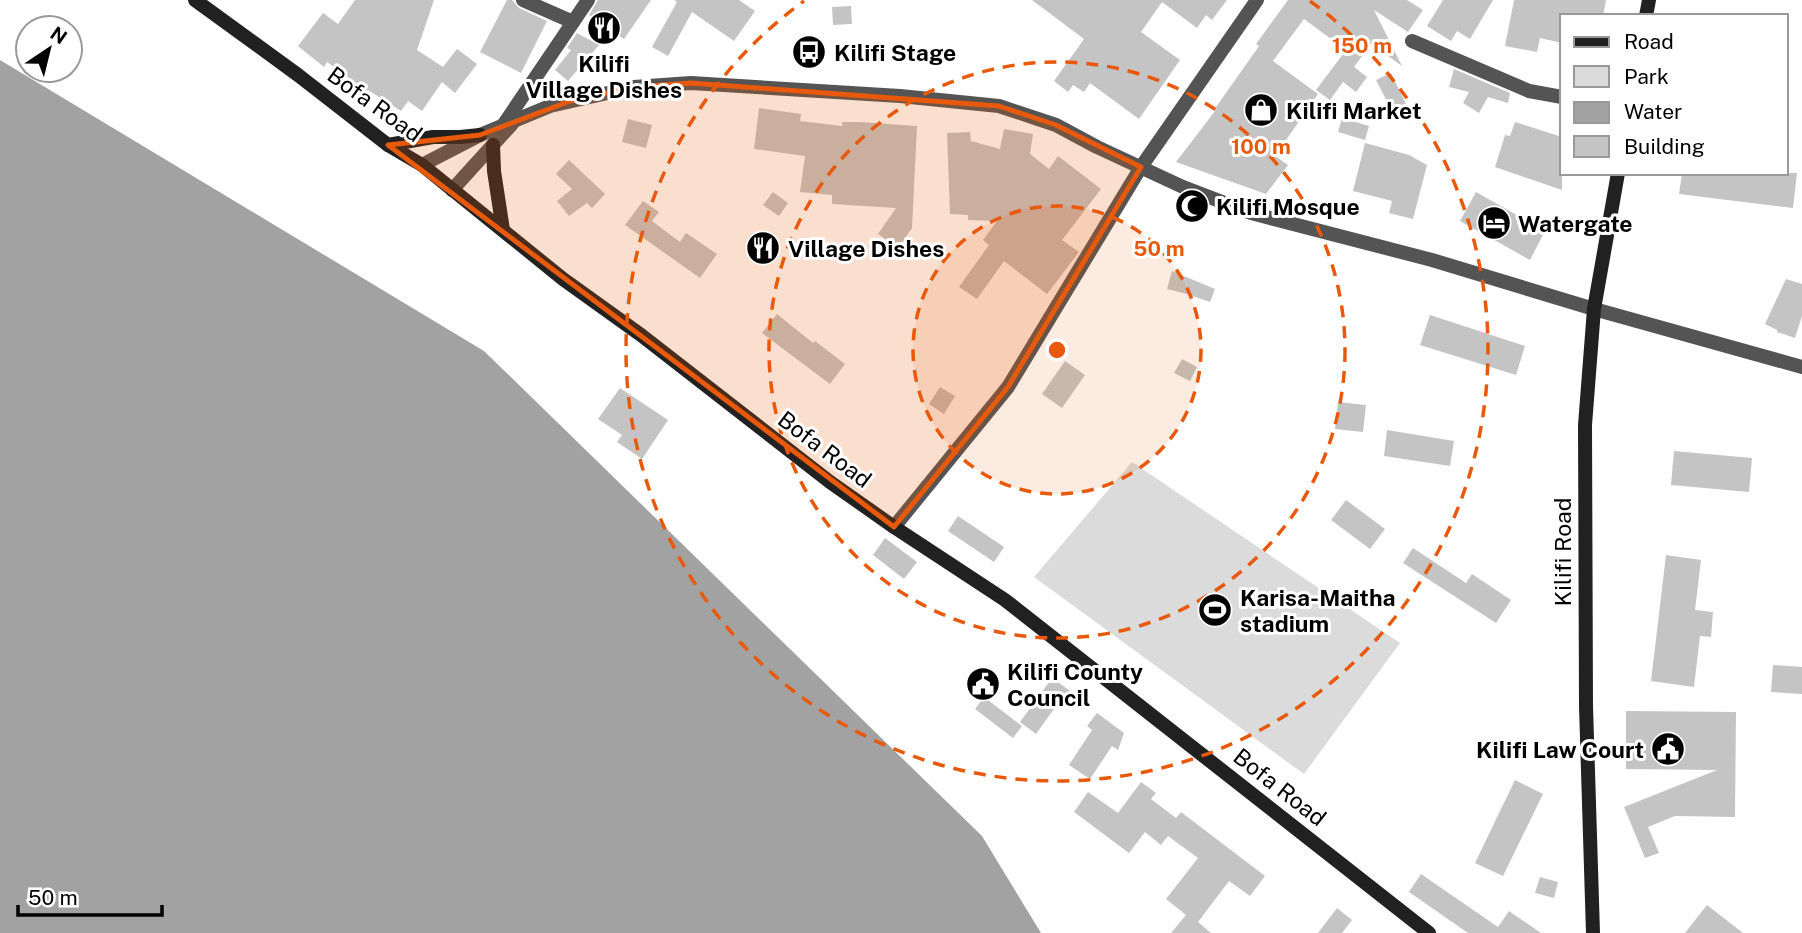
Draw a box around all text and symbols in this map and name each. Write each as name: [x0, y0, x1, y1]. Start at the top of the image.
restaurant icon: Kilifi Village Dishes: [585, 9, 623, 47]
north arrow: [14, 14, 84, 84]
legend: [1560, 14, 1788, 175]
text: N: [46, 22, 71, 48]
text: Road: [1624, 29, 1674, 54]
bus stop icon: Kilifi Stage: [790, 33, 828, 71]
text: 150 m: [1332, 33, 1392, 58]
place label: Kilifi Stage: [834, 39, 956, 66]
place label: Kilifi Village Dishes: [526, 50, 682, 103]
street label: Bofa Road: [323, 61, 427, 147]
text: Park: [1624, 64, 1669, 89]
shop icon: Kilifi Market: [1242, 91, 1280, 129]
place label: Kilifi Market: [1286, 97, 1422, 124]
text: Water: [1624, 99, 1682, 124]
text: 100 m: [1231, 134, 1291, 159]
text: Building: [1624, 134, 1705, 159]
mosque icon: Kilifi Mosque: [1173, 187, 1211, 225]
place label: Kilifi Mosque: [1216, 193, 1360, 220]
hotel icon: Watergate: [1475, 204, 1513, 242]
place label: Watergate: [1518, 210, 1633, 237]
restaurant icon: Village Dishes: [744, 229, 782, 267]
place label: Village Dishes: [788, 235, 944, 262]
text: 50 m: [1133, 236, 1185, 261]
centre of rings: [1045, 338, 1069, 362]
street label: Bofa Road: [773, 405, 877, 493]
street label: Kilifi Road: [1549, 498, 1576, 606]
place label: Karisa-Maitha stadium: [1240, 584, 1396, 637]
sports icon: Karisa-Maitha stadium: [1196, 591, 1234, 629]
place label: Kilifi County Council: [1007, 658, 1143, 711]
public building icon: Kilifi County Council: [964, 665, 1002, 703]
public building icon: Kilifi Law Court: [1649, 730, 1687, 768]
place label: Kilifi Law Court: [1476, 736, 1644, 763]
street label: Bofa Road: [1228, 742, 1332, 832]
scale bar: [18, 874, 161, 918]
text: 50 m: [28, 885, 78, 910]

